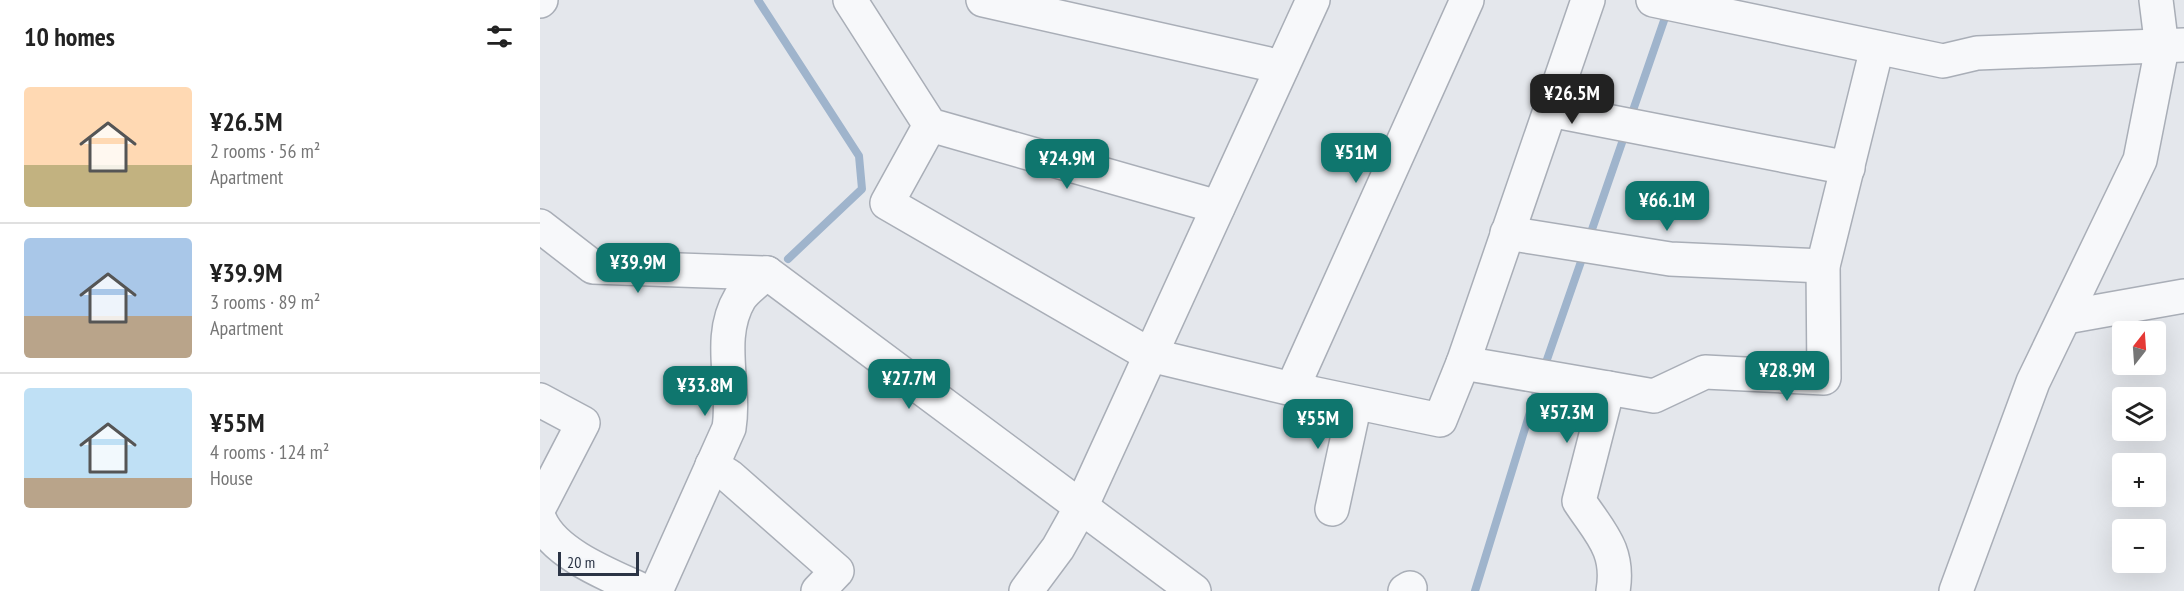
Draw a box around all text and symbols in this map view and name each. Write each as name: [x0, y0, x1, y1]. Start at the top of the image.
text: 10 homes: [24, 20, 115, 53]
icon: filters: [483, 20, 516, 53]
pin: ¥26.5M: [1523, 74, 1621, 125]
text: ¥26.5M: [1544, 80, 1600, 106]
text: ¥26.5M: [210, 105, 283, 138]
icon: home: [72, 111, 144, 183]
pin: ¥51M: [1320, 133, 1392, 184]
text: 2 rooms · 56 m²: [210, 138, 320, 164]
pin: ¥24.9M: [1018, 139, 1116, 190]
text: ¥51M: [1335, 139, 1377, 165]
text: ¥24.9M: [1039, 145, 1095, 171]
text: Apartment: [210, 164, 283, 190]
pin: ¥66.1M: [1618, 181, 1716, 232]
text: ¥66.1M: [1639, 187, 1695, 213]
pin: ¥39.9M: [589, 243, 687, 294]
text: ¥39.9M: [610, 249, 666, 275]
text: ¥39.9M: [210, 256, 283, 289]
icon: home: [72, 262, 144, 334]
text: 3 rooms · 89 m²: [210, 289, 320, 315]
text: Apartment: [210, 315, 283, 341]
north arrow: [2112, 321, 2166, 375]
map controls: [2112, 321, 2166, 573]
pin: ¥28.9M: [1738, 351, 1836, 402]
text: ¥28.9M: [1759, 357, 1815, 383]
pin: ¥27.7M: [860, 359, 958, 410]
text: ¥27.7M: [882, 365, 936, 391]
pin: ¥33.8M: [656, 366, 754, 417]
text: ¥33.8M: [677, 372, 733, 398]
button: layers: [2112, 387, 2166, 441]
pin: ¥57.3M: [1518, 393, 1616, 444]
pin: ¥55M: [1282, 399, 1354, 450]
text: ¥57.3M: [1540, 399, 1594, 425]
text: ¥55M: [1297, 405, 1339, 431]
text: ¥55M: [210, 406, 265, 439]
icon: home: [72, 412, 144, 484]
text: 4 rooms · 124 m²: [210, 439, 329, 465]
button: +: [2112, 453, 2166, 507]
text: House: [210, 465, 253, 491]
button: −: [2112, 519, 2166, 573]
scale bar: [558, 549, 639, 576]
text: 20 m: [567, 552, 595, 572]

